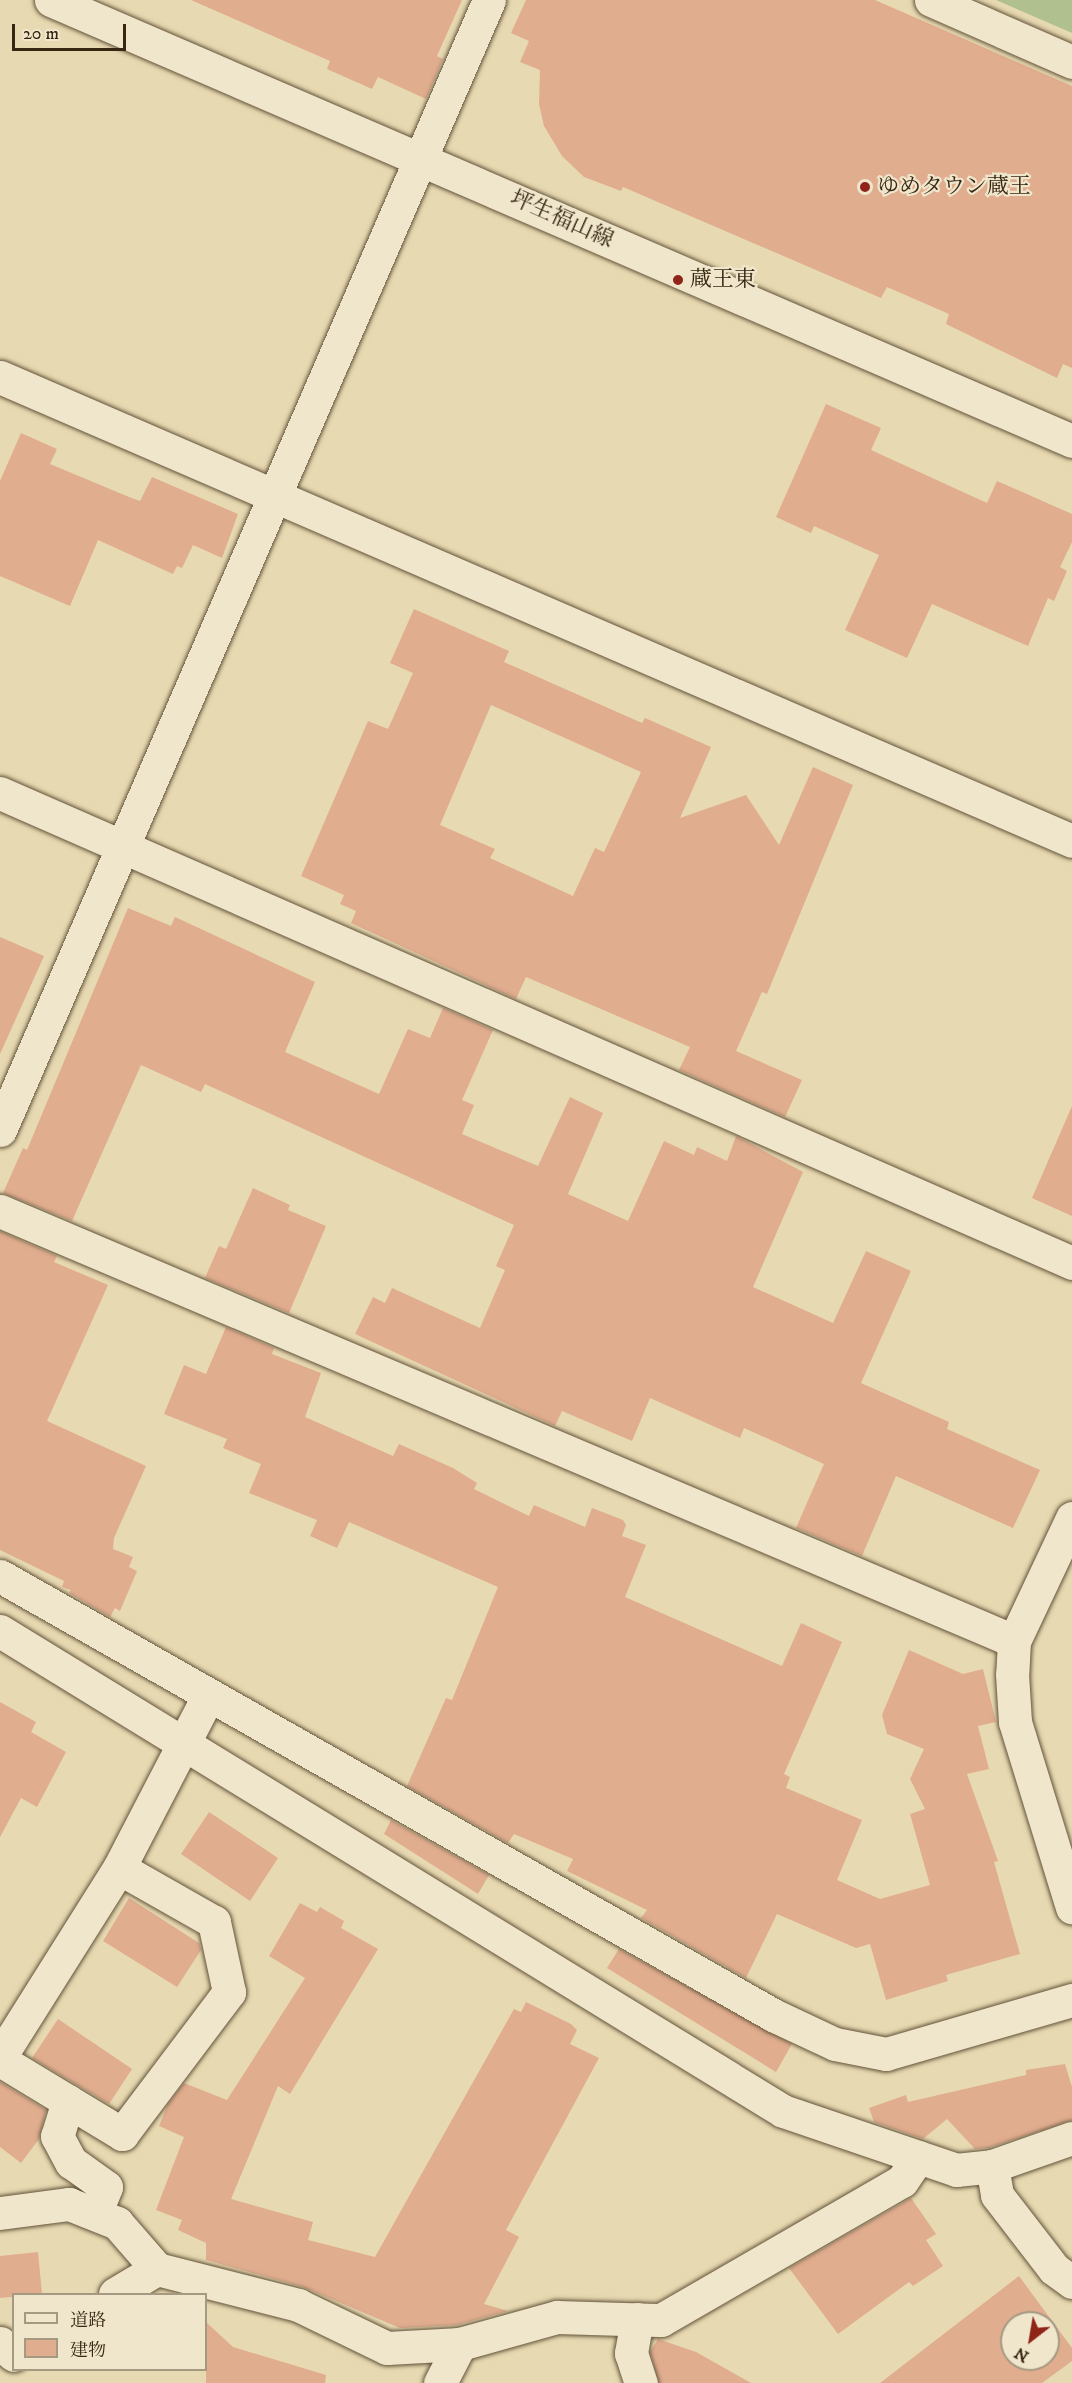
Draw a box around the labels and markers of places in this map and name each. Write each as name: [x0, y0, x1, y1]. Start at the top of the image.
place label: ゆめタウン蔵王: [877, 174, 1031, 200]
marker: ゆめタウン蔵王: [858, 180, 872, 194]
place label: 蔵王東: [690, 267, 756, 293]
marker: 蔵王東: [671, 273, 685, 287]

